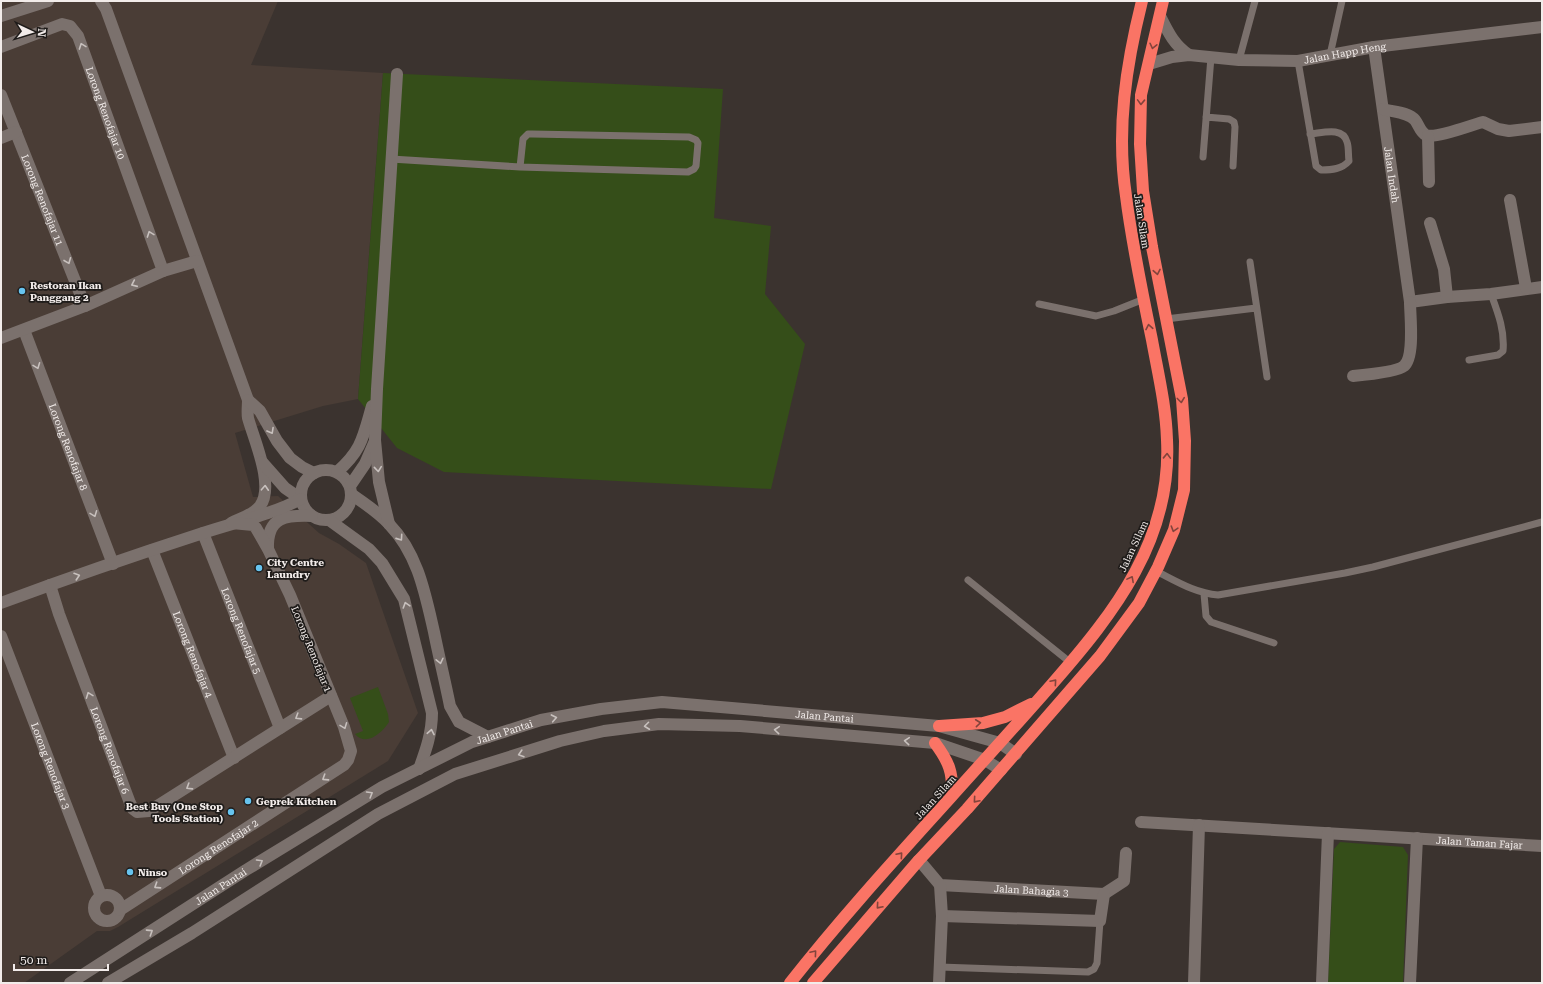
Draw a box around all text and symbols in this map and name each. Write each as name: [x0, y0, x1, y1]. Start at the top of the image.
north arrow: [12, 12, 52, 52]
text: N: [35, 28, 48, 38]
street label: Jalan Happ Heng: [1303, 41, 1387, 66]
one-way arrow: [78, 43, 86, 50]
one-way arrow: [1149, 43, 1157, 49]
street label: Lorong Renofajar 10: [84, 65, 127, 161]
one-way arrow: [1137, 99, 1145, 105]
street label: Jalan Indah: [1382, 146, 1401, 204]
street label: Lorong Renofajar 11: [19, 153, 66, 248]
street label: Jalan Silam: [1132, 193, 1151, 249]
one-way arrow: [146, 231, 154, 238]
one-way arrow: [63, 257, 71, 264]
one-way arrow: [1152, 269, 1160, 276]
one-way arrow: [130, 279, 138, 287]
place label: Restoran Ikan Panggang 2: [30, 280, 102, 303]
marker: Restoran Ikan Panggang 2: [17, 286, 27, 296]
one-way arrow: [1146, 324, 1154, 330]
one-way arrow: [33, 363, 41, 370]
one-way arrow: [1176, 397, 1185, 403]
street label: Lorong Renofajar 8: [47, 402, 90, 492]
one-way arrow: [266, 426, 273, 434]
one-way arrow: [1163, 453, 1171, 459]
one-way arrow: [373, 466, 382, 472]
one-way arrow: [260, 485, 269, 491]
one-way arrow: [89, 510, 97, 517]
street label: Jalan Silam: [1117, 519, 1150, 574]
one-way arrow: [1170, 525, 1178, 532]
one-way arrow: [395, 534, 402, 541]
place label: City Centre Laundry: [267, 557, 324, 580]
marker: City Centre Laundry: [254, 563, 264, 573]
one-way arrow: [73, 572, 80, 580]
one-way arrow: [1127, 576, 1134, 583]
street label: Lorong Renofajar 5: [219, 586, 263, 676]
one-way arrow: [402, 602, 411, 609]
street label: Lorong Renofajar 1: [289, 605, 334, 694]
street label: Lorong Renofajar 4: [171, 610, 215, 699]
one-way arrow: [436, 658, 444, 664]
one-way arrow: [1049, 680, 1056, 687]
one-way arrow: [86, 692, 94, 699]
street label: Lorong Renofajar 6: [88, 706, 131, 796]
street label: Jalan Pantai: [795, 709, 854, 725]
one-way arrow: [295, 712, 302, 720]
one-way arrow: [551, 714, 557, 723]
street label: Jalan Pantai: [475, 718, 534, 746]
one-way arrow: [974, 719, 981, 728]
street label: Lorong Renofajar 3: [29, 721, 72, 811]
one-way arrow: [644, 721, 650, 730]
one-way arrow: [339, 723, 347, 730]
one-way arrow: [774, 725, 780, 734]
one-way arrow: [426, 729, 435, 735]
one-way arrow: [904, 737, 910, 746]
one-way arrow: [518, 749, 525, 758]
one-way arrow: [322, 773, 329, 780]
street label: Jalan Silam: [913, 773, 958, 822]
one-way arrow: [186, 782, 193, 789]
one-way arrow: [366, 792, 373, 799]
one-way arrow: [973, 795, 980, 802]
marker: Geprek Kitchen: [243, 796, 253, 806]
place label: Geprek Kitchen: [256, 796, 337, 807]
place label: Best Buy (One Stop Tools Station): [126, 801, 223, 824]
marker: Best Buy (One Stop Tools Station): [226, 807, 236, 817]
street label: Lorong Renofajar 2: [177, 817, 260, 876]
street label: Jalan Taman Fajar: [1436, 835, 1523, 851]
one-way arrow: [895, 852, 902, 859]
one-way arrow: [256, 859, 263, 867]
street label: Jalan Pantai: [193, 866, 249, 907]
marker: Ninso: [125, 867, 135, 877]
place label: Ninso: [138, 867, 168, 878]
one-way arrow: [154, 881, 161, 888]
street label: Jalan Bahagia 3: [994, 883, 1069, 898]
one-way arrow: [876, 901, 883, 909]
one-way arrow: [146, 929, 153, 937]
scale bar: [14, 946, 108, 972]
one-way arrow: [810, 950, 817, 957]
text: 50 m: [20, 953, 47, 967]

